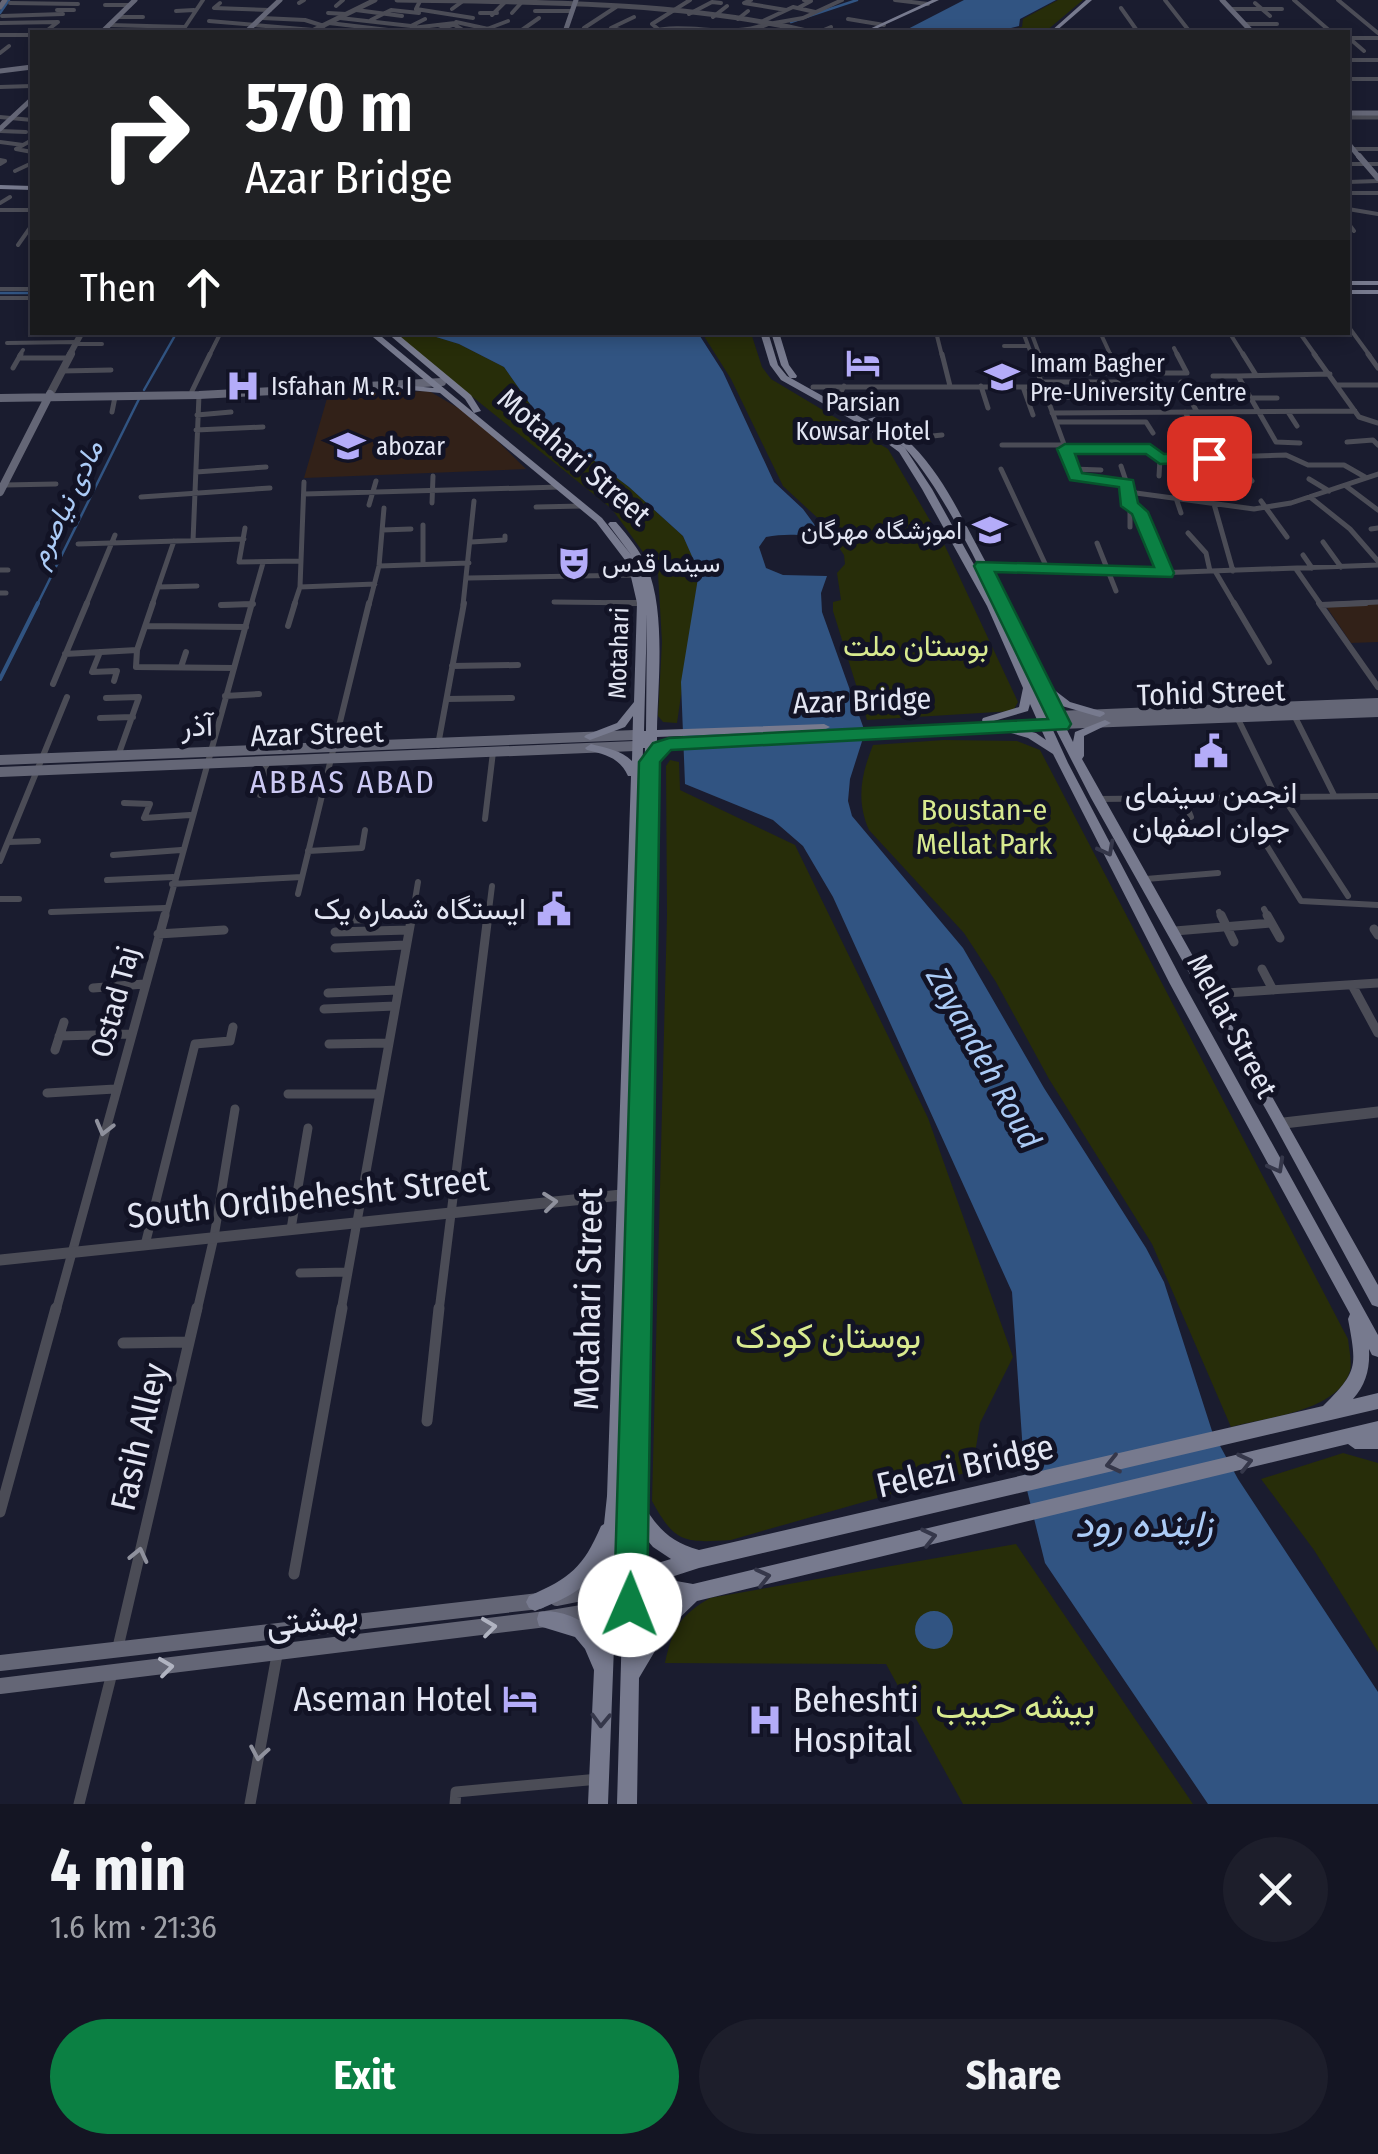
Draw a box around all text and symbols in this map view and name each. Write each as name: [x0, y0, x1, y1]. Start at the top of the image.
text: 570 m: [245, 66, 413, 150]
icon: right: [80, 70, 210, 200]
text: Azar Bridge: [245, 151, 453, 205]
icon: ahead: [176, 260, 231, 315]
text: Then: [80, 265, 156, 311]
hotel icon: Parsian Kowsar Hotel: [844, 344, 882, 382]
place label: Imam Bagher Pre-University Centre: [1030, 349, 1246, 408]
school or university icon: Imam Bagher Pre-University Centre: [983, 358, 1021, 396]
hospital icon: Isfahan M. R. I: [224, 367, 262, 405]
place label: Isfahan M. R. I: [271, 372, 412, 402]
street label: Motahari Street: [490, 381, 658, 533]
place label: Parsian Kowsar Hotel: [796, 388, 931, 447]
pin: [1167, 416, 1252, 501]
school or university icon: abozar: [329, 427, 367, 465]
icon: arrive: [1182, 431, 1237, 486]
place label: abozar: [376, 432, 445, 462]
water label: مادی نیاصرم: [20, 434, 112, 573]
school or university icon: اموزشگاه مهرگان: [971, 511, 1009, 549]
place label: اموزشگاه مهرگان: [801, 516, 962, 546]
theatre icon: سینما قدس: [555, 544, 593, 582]
place label: سینما قدس: [602, 549, 720, 579]
street label: Motahari: [602, 607, 636, 699]
park label: بوستان ملت: [843, 628, 989, 664]
street label: Tohid Street: [1136, 672, 1286, 714]
street label: Azar Bridge: [792, 681, 932, 721]
street label: آذر: [180, 707, 215, 745]
street label: Azar Street: [250, 714, 384, 754]
public building icon: انجمن سینمای جوان اصفهان: [1192, 732, 1230, 770]
district label: ABBAS ABAD: [250, 763, 436, 801]
place label: انجمن سینمای جوان اصفهان: [1125, 775, 1297, 845]
park label: Boustan-e Mellat Park: [916, 792, 1052, 862]
one-way arrow: [1095, 839, 1114, 857]
public building icon: ایستگاه شماره یک: [535, 890, 573, 928]
place label: ایستگاه شماره یک: [313, 891, 526, 927]
street label: Ostad Taj: [83, 943, 147, 1061]
street label: Mellat Street: [1179, 948, 1285, 1104]
water label: Zayandeh Roud: [918, 960, 1049, 1155]
one-way arrow: [95, 1119, 116, 1136]
one-way arrow: [1265, 1156, 1285, 1174]
street label: South Ordibehesht Street: [125, 1157, 492, 1237]
street label: Motahari Street: [565, 1187, 611, 1411]
one-way arrow: [542, 1192, 558, 1213]
park label: بوستان کودک: [735, 1315, 921, 1358]
street label: Fasih Alley: [102, 1359, 176, 1515]
street label: Felezi Bridge: [872, 1425, 1058, 1507]
one-way arrow: [1105, 1452, 1122, 1473]
one-way arrow: [1236, 1453, 1253, 1474]
water label: زاینده رود: [1075, 1501, 1215, 1547]
one-way arrow: [920, 1528, 937, 1549]
one-way arrow: [128, 1547, 149, 1564]
position arrow: [578, 1553, 682, 1657]
one-way arrow: [754, 1568, 771, 1589]
street label: بهشتی: [264, 1593, 361, 1646]
one-way arrow: [481, 1617, 497, 1638]
one-way arrow: [159, 1657, 175, 1678]
place label: Aseman Hotel: [294, 1678, 492, 1720]
place label: Beheshti Hospital: [793, 1679, 919, 1761]
hotel icon: Aseman Hotel: [501, 1680, 539, 1718]
park label: بیشه حبیب: [935, 1685, 1095, 1727]
hospital icon: Beheshti Hospital: [746, 1701, 784, 1739]
one-way arrow: [591, 1713, 612, 1729]
one-way arrow: [250, 1744, 271, 1761]
text: 4 min: [50, 1834, 186, 1906]
button: close: [1223, 1837, 1328, 1942]
text: 1.6 km · 21:36: [50, 1908, 217, 1946]
button: Exit: [50, 2019, 679, 2134]
button: Share: [699, 2019, 1328, 2134]

